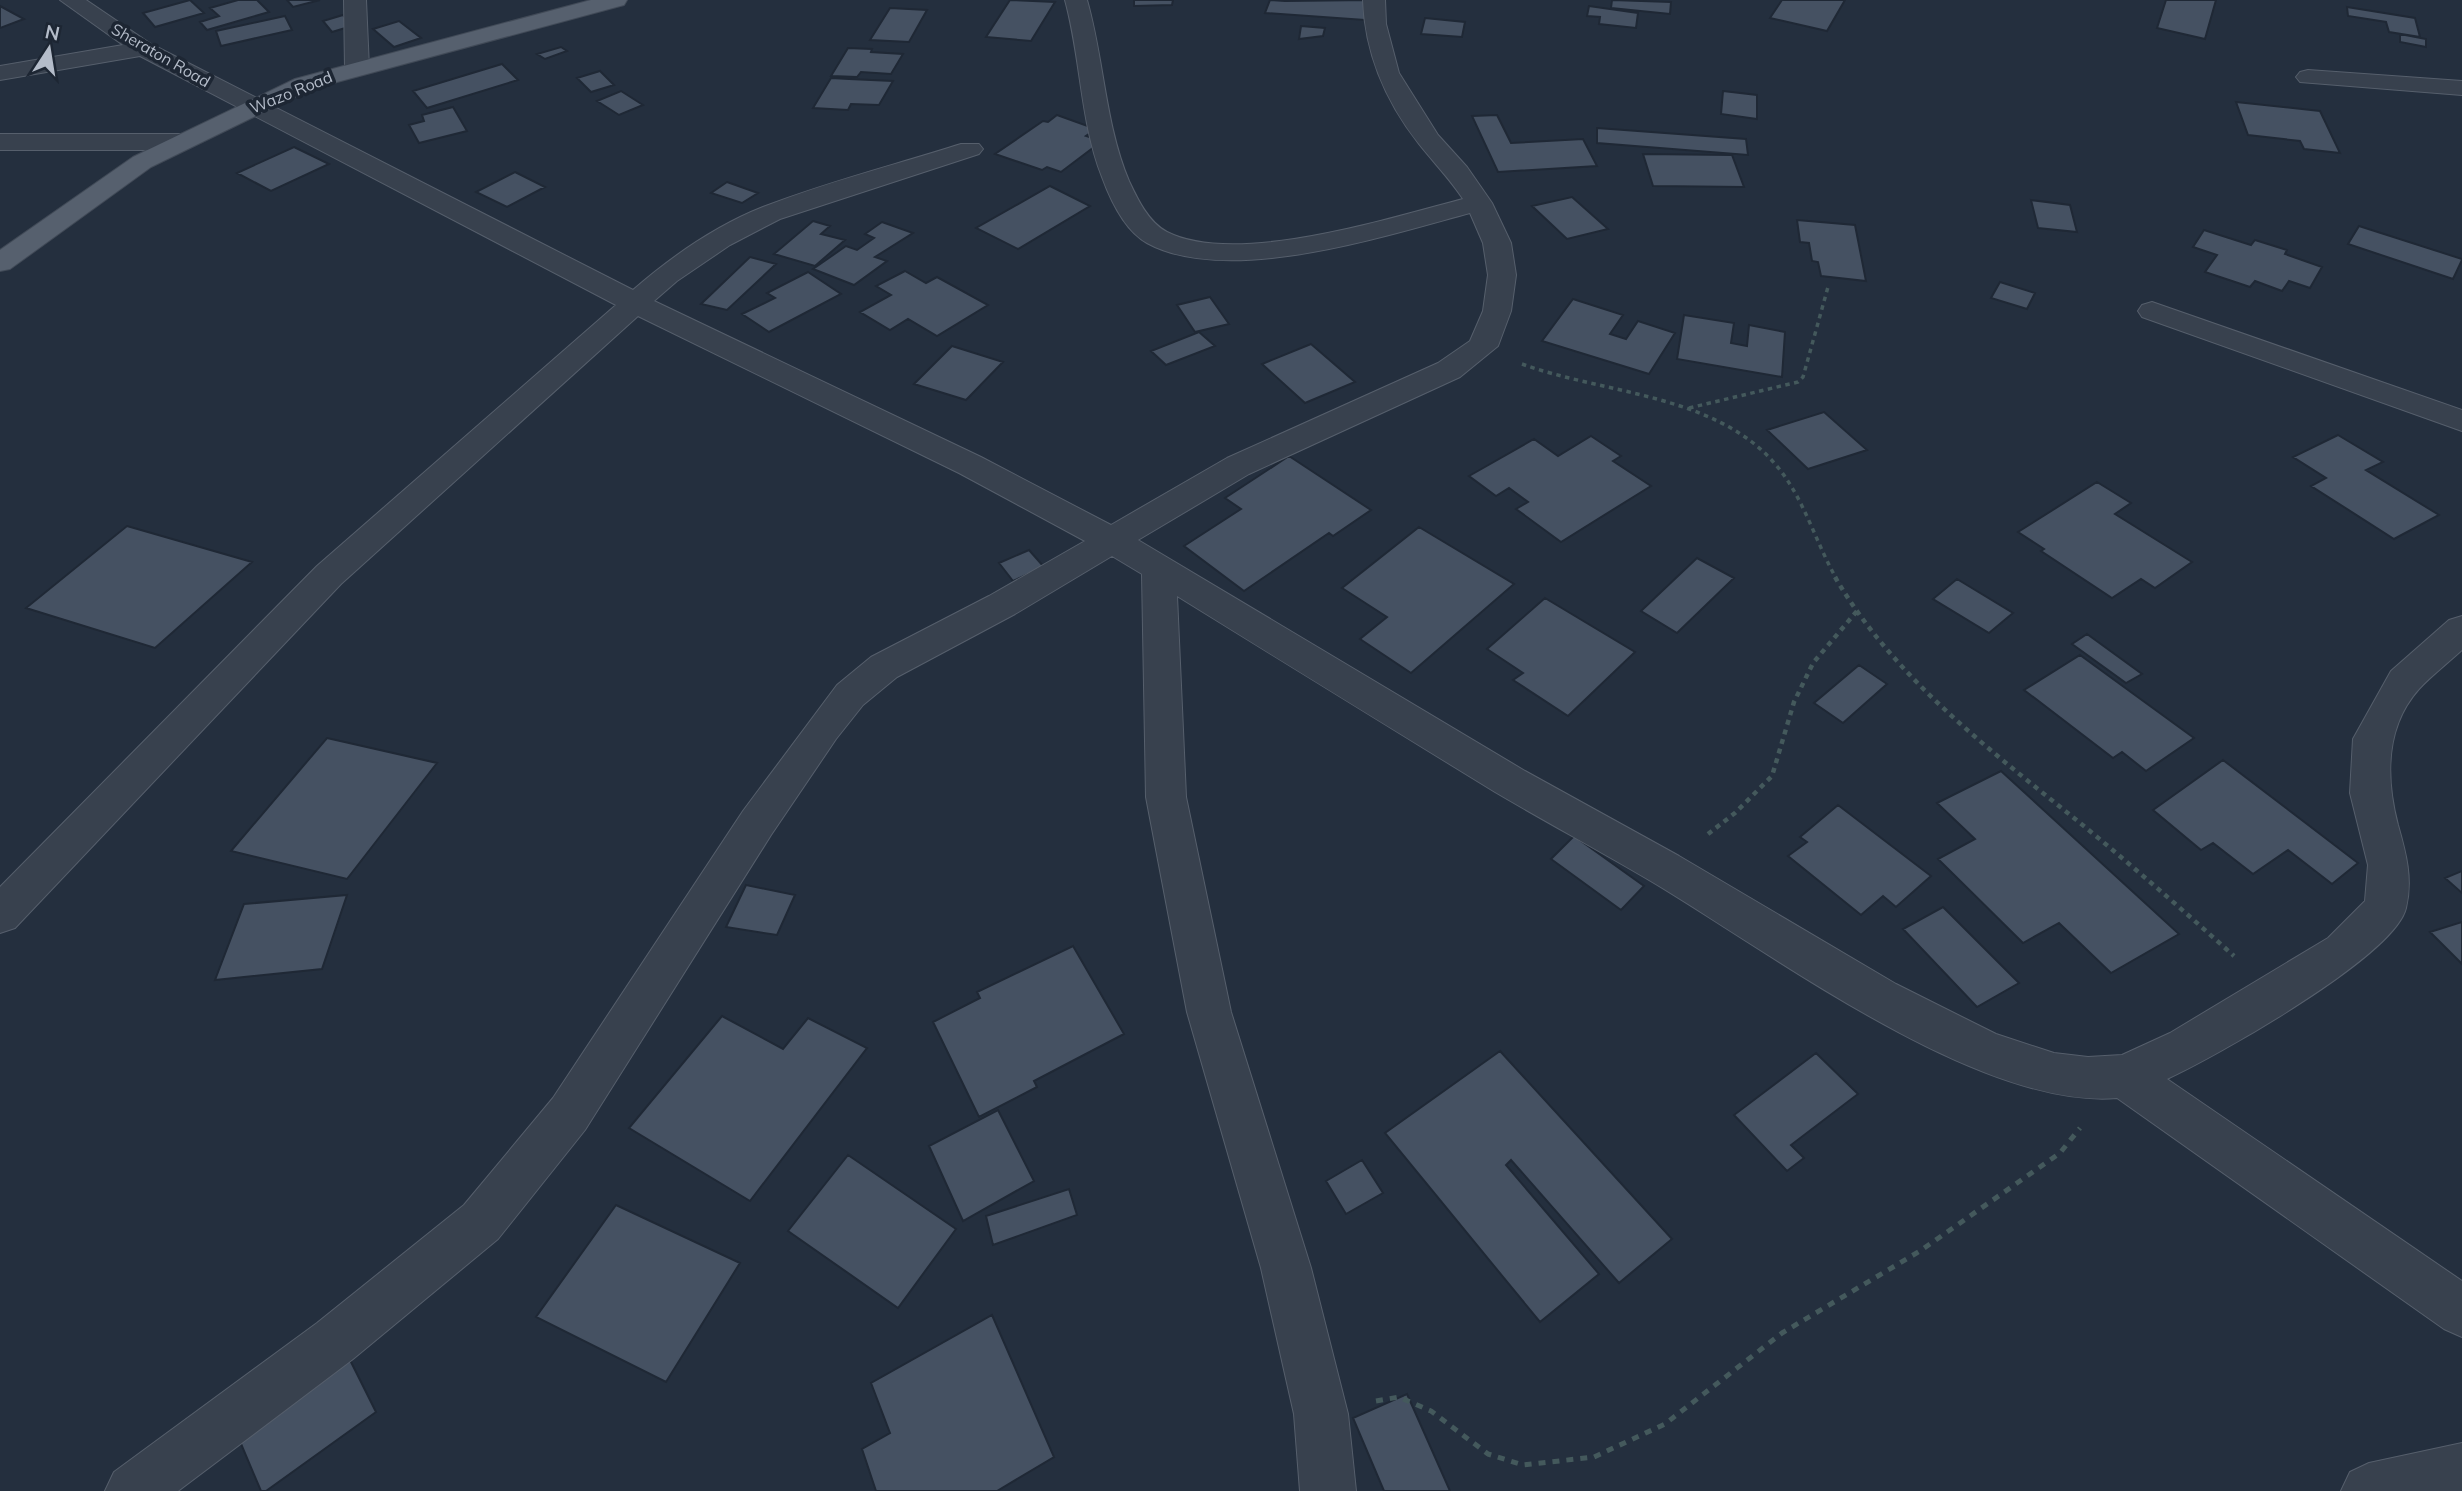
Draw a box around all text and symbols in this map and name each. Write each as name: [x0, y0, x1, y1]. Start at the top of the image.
north arrow: [14, 14, 84, 84]
text: N: [43, 19, 62, 46]
street label: Sheraton Road: [108, 19, 214, 91]
street label: Wazo Road: [247, 66, 335, 118]

